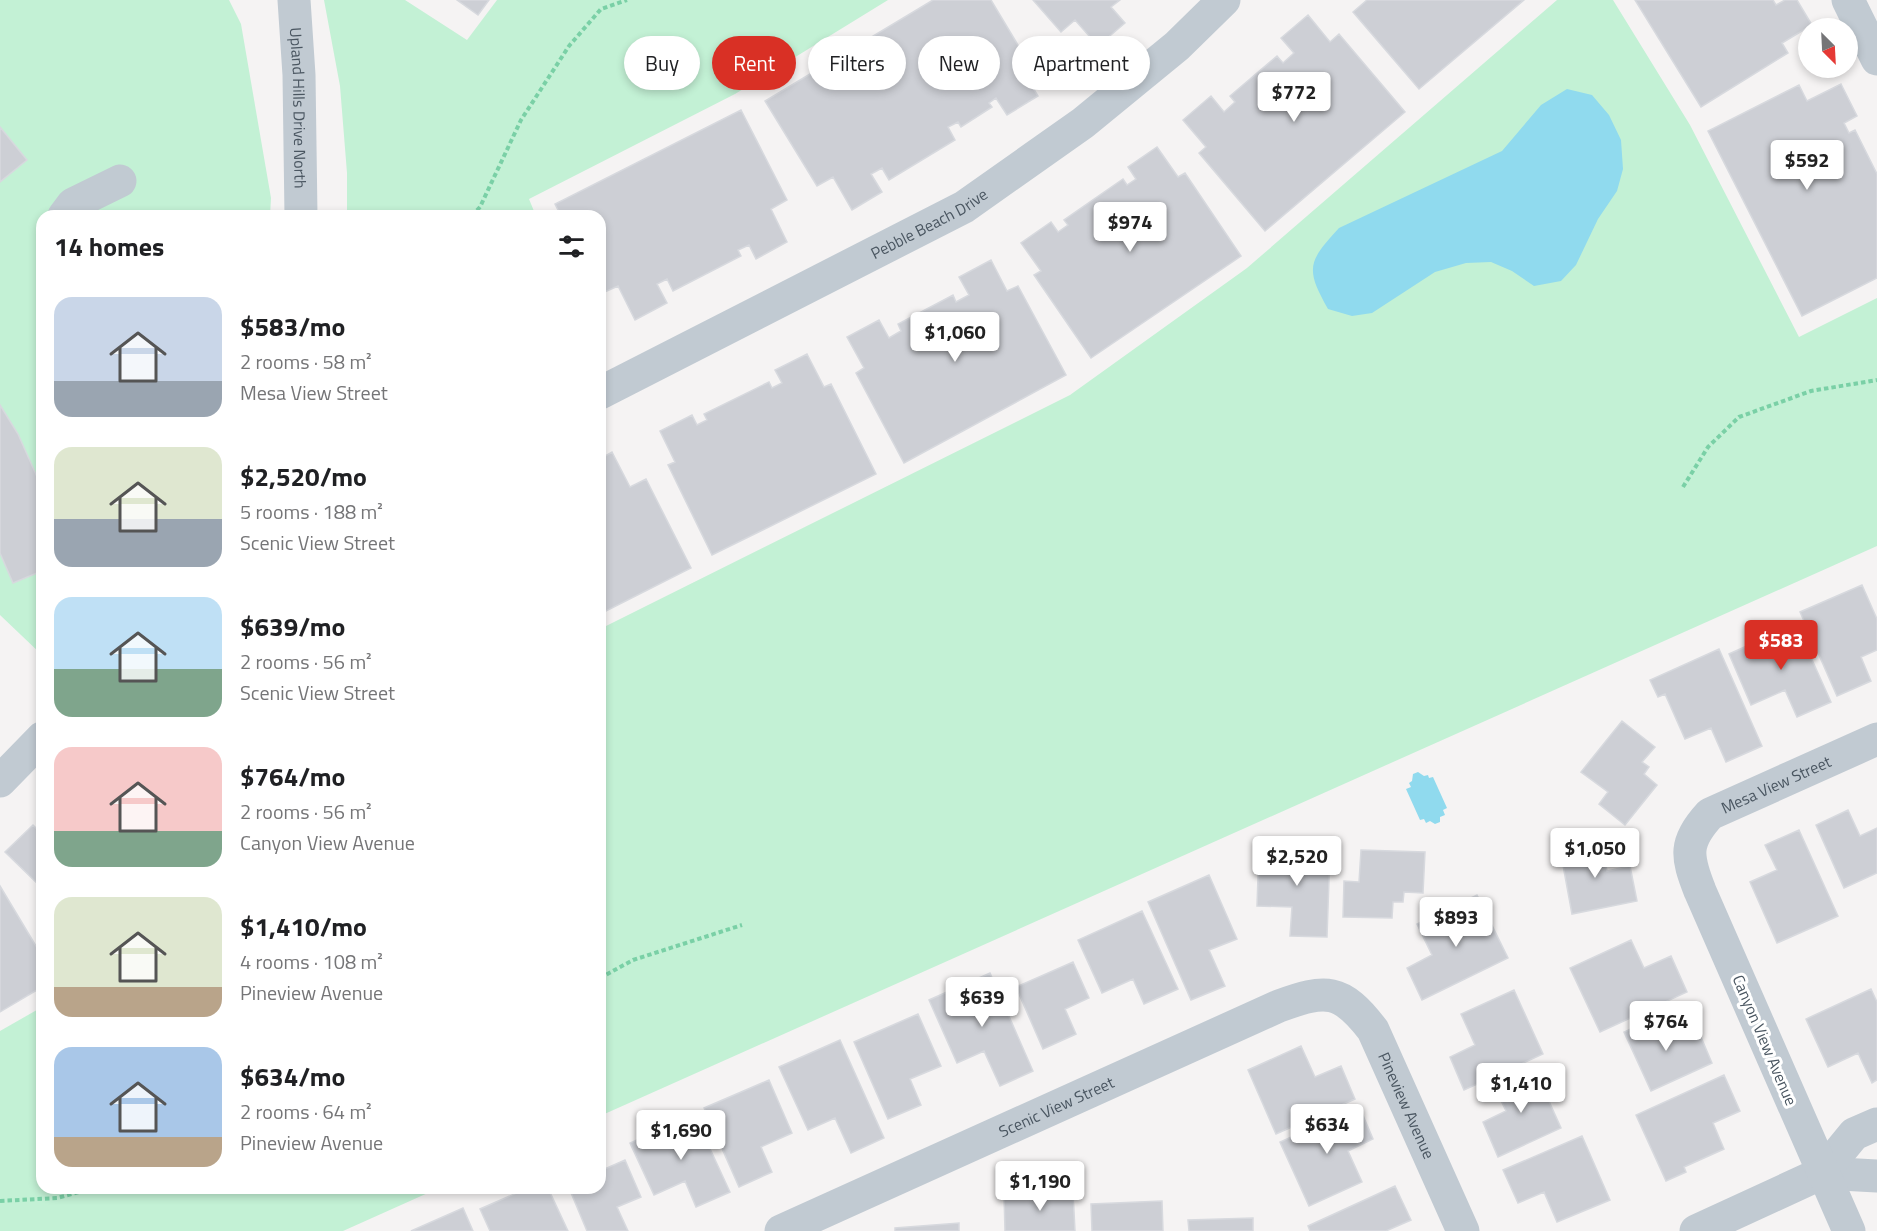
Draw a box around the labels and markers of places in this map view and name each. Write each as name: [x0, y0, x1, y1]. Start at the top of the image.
pin: $772: [1258, 72, 1330, 123]
pin: $592: [1771, 140, 1843, 191]
pin: $974: [1094, 202, 1166, 253]
pin: $1,060: [906, 312, 1004, 363]
pin: $583: [1745, 620, 1817, 671]
pin: $1,050: [1546, 828, 1644, 879]
pin: $2,520: [1248, 836, 1346, 887]
pin: $893: [1420, 897, 1492, 948]
pin: $639: [946, 977, 1018, 1028]
pin: $764: [1630, 1001, 1702, 1052]
pin: $1,410: [1472, 1063, 1570, 1114]
pin: $634: [1291, 1104, 1363, 1155]
pin: $1,690: [632, 1110, 730, 1161]
pin: $1,190: [991, 1161, 1089, 1212]

